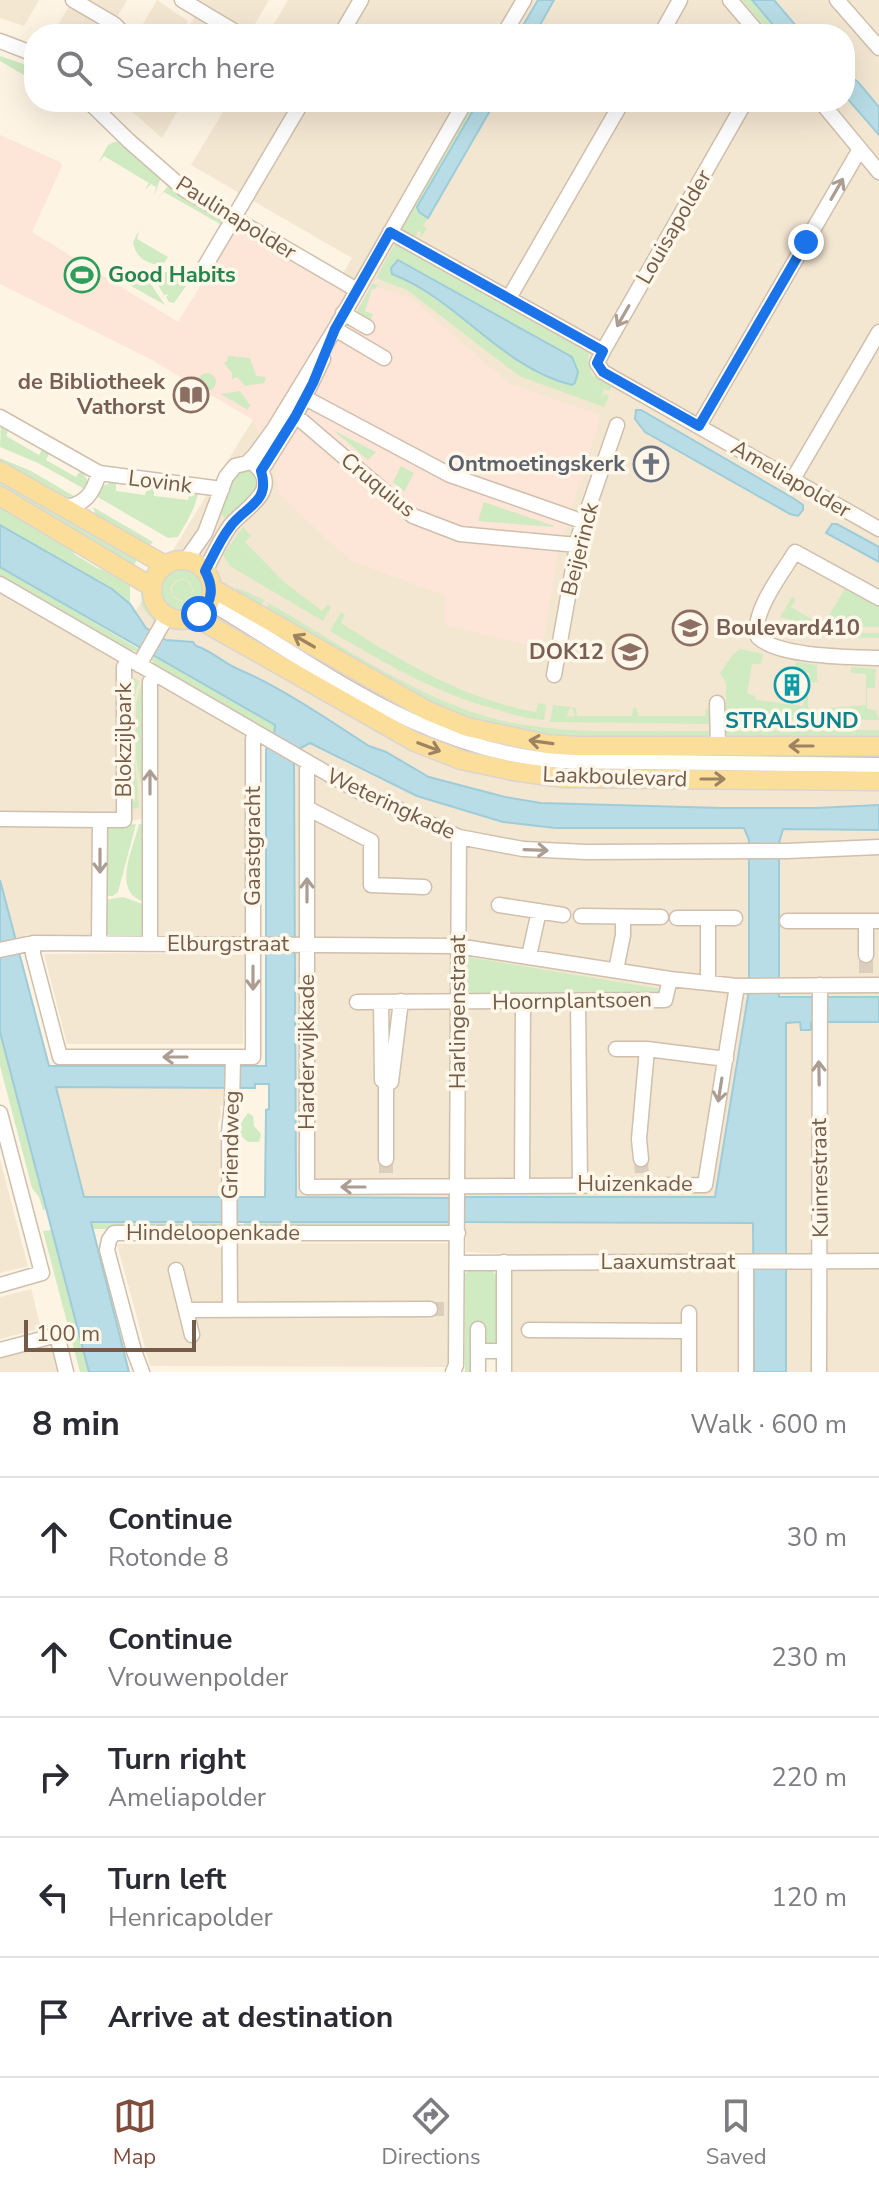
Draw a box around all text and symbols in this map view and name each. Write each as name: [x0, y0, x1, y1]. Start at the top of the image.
search box: [24, 24, 855, 112]
icon: search: [52, 46, 96, 90]
text: Search here: [116, 48, 275, 89]
street label: Louisapolder: [629, 164, 719, 290]
street label: Paulinapolder: [170, 169, 302, 267]
one-way arrow: [829, 178, 845, 201]
route end: [788, 224, 824, 260]
sports icon: Good Habits: [63, 256, 101, 294]
place label: Good Habits: [108, 260, 236, 290]
one-way arrow: [615, 304, 631, 327]
place label: de Bibliotheek Vathorst: [18, 367, 166, 422]
library icon: de Bibliotheek Vathorst: [172, 376, 210, 414]
street label: Ameliapolder: [726, 433, 857, 525]
church icon: Ontmoetingskerk: [632, 445, 670, 483]
street label: Cruquius: [334, 446, 422, 524]
place label: Ontmoetingskerk: [448, 449, 626, 479]
street label: Lovink: [126, 463, 194, 501]
street label: Beijerinck: [554, 498, 606, 599]
route start: [181, 596, 217, 632]
school or university icon: Boulevard410: [671, 609, 709, 647]
place label: Boulevard410: [716, 613, 860, 643]
one-way arrow: [293, 633, 316, 649]
school or university icon: DOK12: [611, 633, 649, 671]
place label: DOK12: [529, 637, 604, 667]
building icon: STRALSUND: [773, 666, 811, 704]
street label: Blokzijlpark: [109, 682, 139, 797]
place label: STRALSUND: [725, 706, 859, 736]
one-way arrow: [529, 734, 554, 749]
one-way arrow: [788, 738, 815, 754]
one-way arrow: [416, 741, 441, 755]
street label: Laakboulevard: [542, 759, 688, 795]
street label: Weteringkade: [322, 761, 460, 847]
one-way arrow: [142, 769, 158, 796]
one-way arrow: [699, 772, 726, 787]
street label: Gaastgracht: [238, 786, 268, 906]
one-way arrow: [522, 842, 549, 857]
one-way arrow: [92, 847, 108, 874]
one-way arrow: [299, 877, 315, 904]
street label: Elburgstraat: [167, 929, 289, 959]
street label: Harlingenstraat: [443, 934, 473, 1089]
one-way arrow: [245, 964, 261, 991]
street label: Harderwijkkade: [292, 974, 322, 1130]
street label: Hoornplantsoen: [492, 985, 652, 1017]
one-way arrow: [162, 1049, 189, 1065]
one-way arrow: [811, 1060, 826, 1087]
one-way arrow: [712, 1077, 727, 1103]
street label: Griendweg: [215, 1090, 247, 1200]
street label: Kuinrestraat: [804, 1118, 836, 1238]
street label: Huizenkade: [577, 1169, 693, 1199]
one-way arrow: [340, 1179, 367, 1195]
street label: Hindeloopenkade: [126, 1218, 300, 1248]
street label: Laaxumstraat: [601, 1247, 736, 1277]
scale bar: [24, 1316, 196, 1352]
text: 100 m: [36, 1319, 100, 1349]
text: 8 min: [32, 1401, 120, 1447]
text: Walk · 600 m: [690, 1407, 847, 1442]
text: Continue: [108, 1499, 233, 1540]
icon: ahead: [32, 1515, 76, 1559]
text: 30 m: [787, 1520, 847, 1555]
text: Rotonde 8: [108, 1540, 229, 1575]
text: Continue: [108, 1619, 233, 1660]
icon: ahead: [32, 1635, 76, 1679]
text: 230 m: [771, 1640, 847, 1675]
text: Vrouwenpolder: [108, 1660, 288, 1695]
text: Turn right: [108, 1739, 246, 1780]
icon: right: [32, 1755, 76, 1799]
text: 220 m: [771, 1760, 847, 1795]
text: Ameliapolder: [108, 1780, 266, 1815]
text: Turn left: [108, 1859, 226, 1900]
icon: left: [32, 1875, 76, 1919]
text: 120 m: [771, 1880, 847, 1915]
text: Henricapolder: [108, 1900, 273, 1935]
icon: arrive: [32, 1995, 76, 2039]
text: Arrive at destination: [108, 1997, 393, 2038]
tab: Map: [113, 2094, 157, 2172]
tab: Directions: [382, 2094, 481, 2172]
tab: Saved: [706, 2094, 766, 2172]

